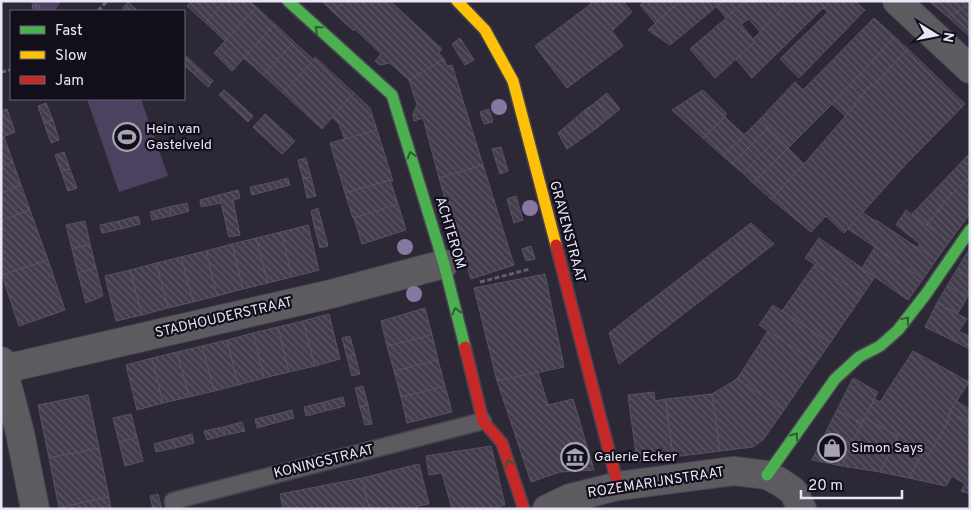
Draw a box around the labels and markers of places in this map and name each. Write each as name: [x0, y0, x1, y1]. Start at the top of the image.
place label: Hein van Gastelveld: [146, 121, 212, 154]
sports icon: Hein van Gastelveld: [112, 122, 142, 152]
shop icon: Simon Says: [817, 433, 847, 463]
place label: Simon Says: [851, 440, 923, 457]
museum icon: Galerie Ecker: [560, 442, 590, 472]
place label: Galerie Ecker: [594, 449, 678, 466]

